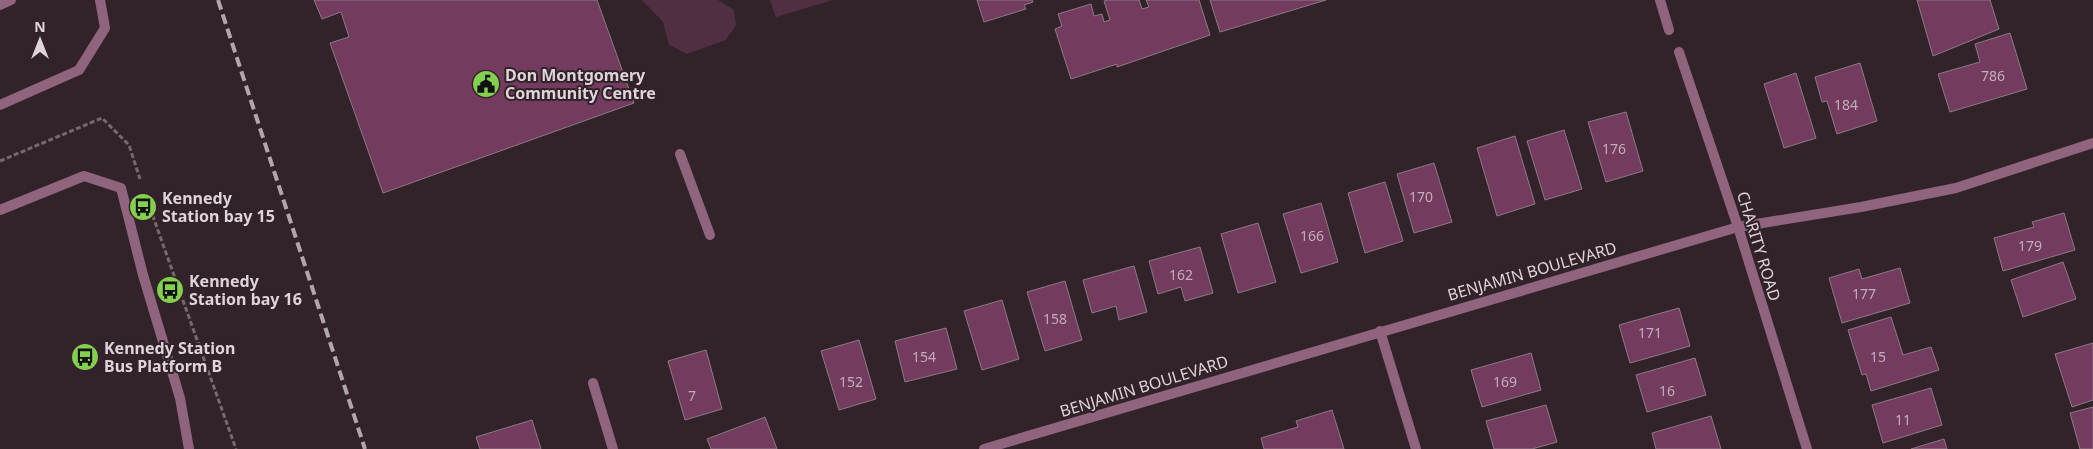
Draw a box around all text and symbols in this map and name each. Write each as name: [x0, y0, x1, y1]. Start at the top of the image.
north arrow: [15, 15, 65, 65]
text: N: [34, 17, 46, 36]
place label: Don Montgomery Community Centre: [505, 64, 656, 104]
house number: 786: [1981, 66, 2005, 85]
public building icon: Don Montgomery Community Centre: [471, 69, 501, 99]
house number: 184: [1834, 95, 1858, 114]
house number: 176: [1602, 139, 1626, 158]
place label: Kennedy Station bay 15: [162, 187, 275, 227]
house number: 170: [1409, 187, 1433, 206]
street label: CHARITY ROAD: [1732, 188, 1786, 304]
bus stop icon: Kennedy Station bay 15: [128, 192, 158, 222]
house number: 166: [1300, 226, 1324, 245]
street label: BENJAMIN BOULEVARD: [1445, 236, 1619, 306]
house number: 179: [2018, 236, 2042, 255]
house number: 162: [1169, 265, 1193, 284]
place label: Kennedy Station bay 16: [189, 270, 302, 310]
bus stop icon: Kennedy Station bay 16: [155, 275, 185, 305]
house number: 177: [1852, 284, 1876, 303]
house number: 158: [1043, 309, 1067, 328]
house number: 171: [1638, 323, 1662, 342]
place label: Kennedy Station Bus Platform B: [104, 337, 235, 377]
bus stop icon: Kennedy Station Bus Platform B: [70, 342, 100, 372]
house number: 154: [912, 347, 936, 366]
house number: 15: [1870, 347, 1886, 366]
street label: BENJAMIN BOULEVARD: [1057, 350, 1231, 422]
house number: 152: [839, 372, 863, 391]
house number: 169: [1493, 372, 1517, 391]
house number: 16: [1659, 381, 1675, 400]
house number: 7: [688, 386, 696, 405]
house number: 11: [1895, 410, 1911, 429]

